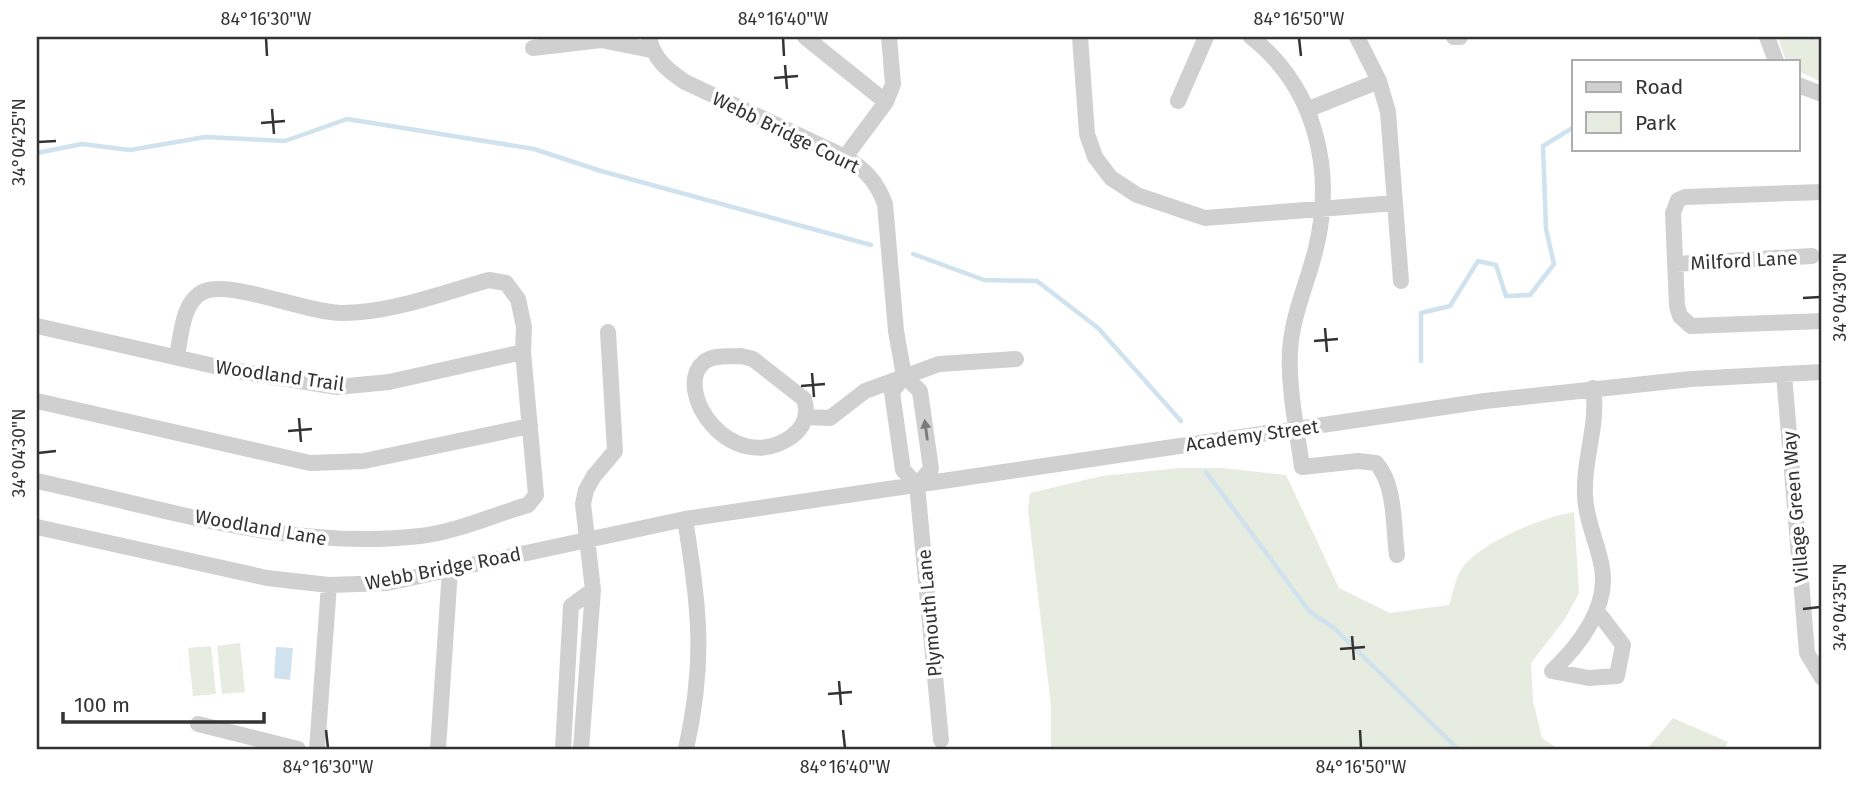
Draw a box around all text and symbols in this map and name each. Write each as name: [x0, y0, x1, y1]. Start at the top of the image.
text: 84°16'30"W: [221, 8, 312, 30]
text: 84°16'40"W: [738, 8, 828, 30]
text: 84°16'50"W: [1254, 8, 1345, 30]
legend: [1572, 60, 1800, 150]
text: Road: [1635, 74, 1683, 100]
street label: Webb Bridge Court: [709, 87, 863, 178]
text: 34°04'25"N: [8, 98, 30, 186]
text: Park: [1635, 110, 1677, 136]
street label: Milford Lane: [1690, 246, 1798, 275]
text: 34°04'30"N: [1829, 253, 1851, 341]
street label: Woodland Trail: [214, 355, 346, 396]
text: 34°04'30"N: [8, 409, 30, 497]
street label: Academy Street: [1184, 415, 1320, 456]
one-way arrow: [920, 418, 931, 440]
street label: Village Green Way: [1777, 429, 1814, 584]
street label: Woodland Lane: [193, 505, 329, 550]
street label: Webb Bridge Road: [363, 542, 523, 595]
street label: Plymouth Lane: [912, 548, 947, 678]
text: 34°04'35"N: [1829, 563, 1851, 651]
scale bar: [63, 681, 264, 725]
text: 100 m: [74, 692, 130, 718]
text: 84°16'30"W: [283, 756, 374, 778]
text: 84°16'40"W: [800, 756, 890, 778]
text: 84°16'50"W: [1316, 756, 1407, 778]

